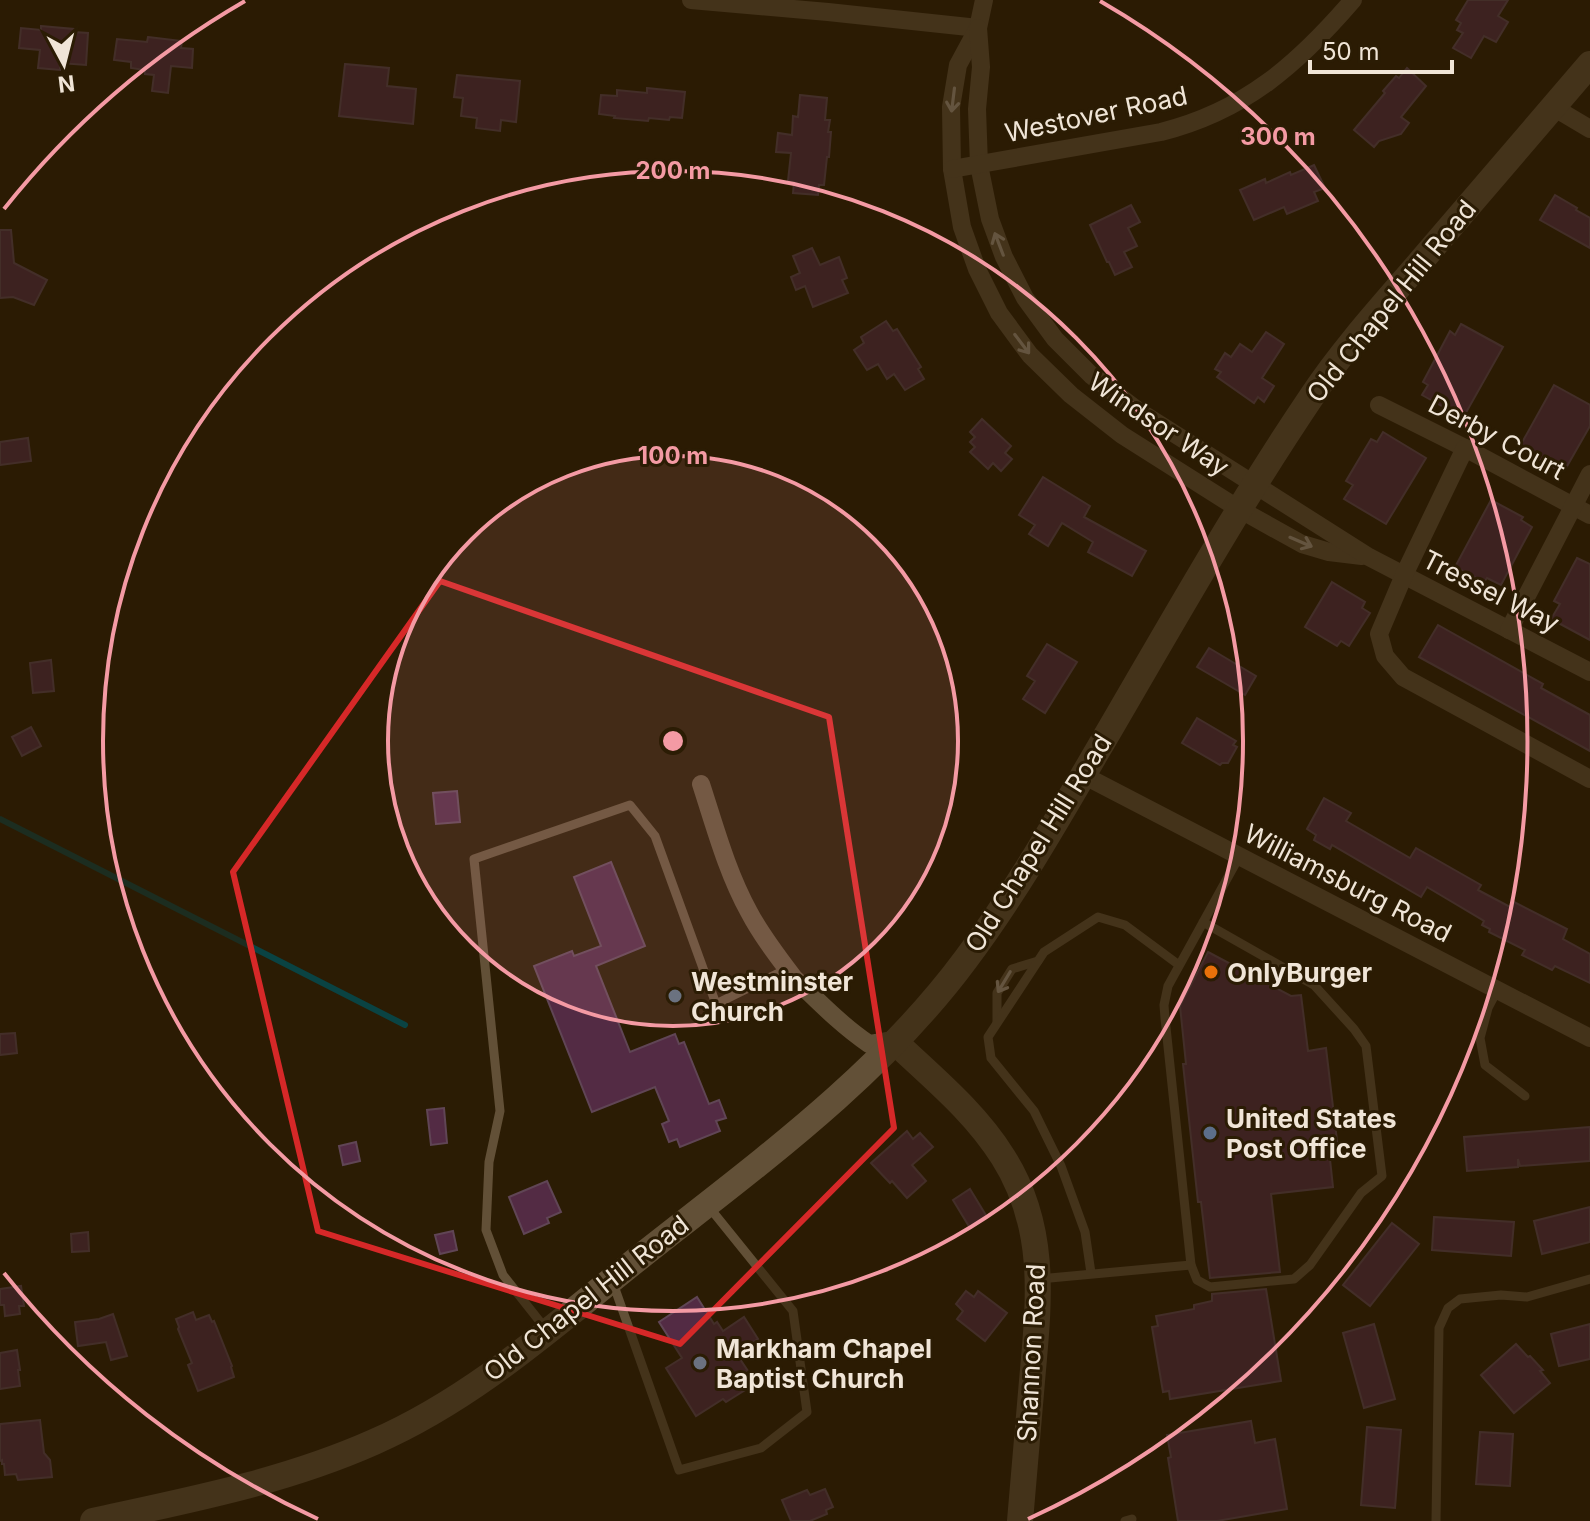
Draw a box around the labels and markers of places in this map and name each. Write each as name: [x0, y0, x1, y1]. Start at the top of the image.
centre of rings: [659, 727, 687, 755]
place label: OnlyBurger: [1227, 957, 1373, 988]
marker: OnlyBurger: [1202, 963, 1220, 981]
place label: Westminster Church: [691, 966, 854, 1027]
marker: Westminster Church: [666, 987, 684, 1005]
place label: United States Post Office: [1226, 1103, 1397, 1164]
marker: United States Post Office: [1201, 1124, 1219, 1142]
place label: Markham Chapel Baptist Church: [716, 1333, 932, 1394]
marker: Markham Chapel Baptist Church: [691, 1354, 709, 1372]

